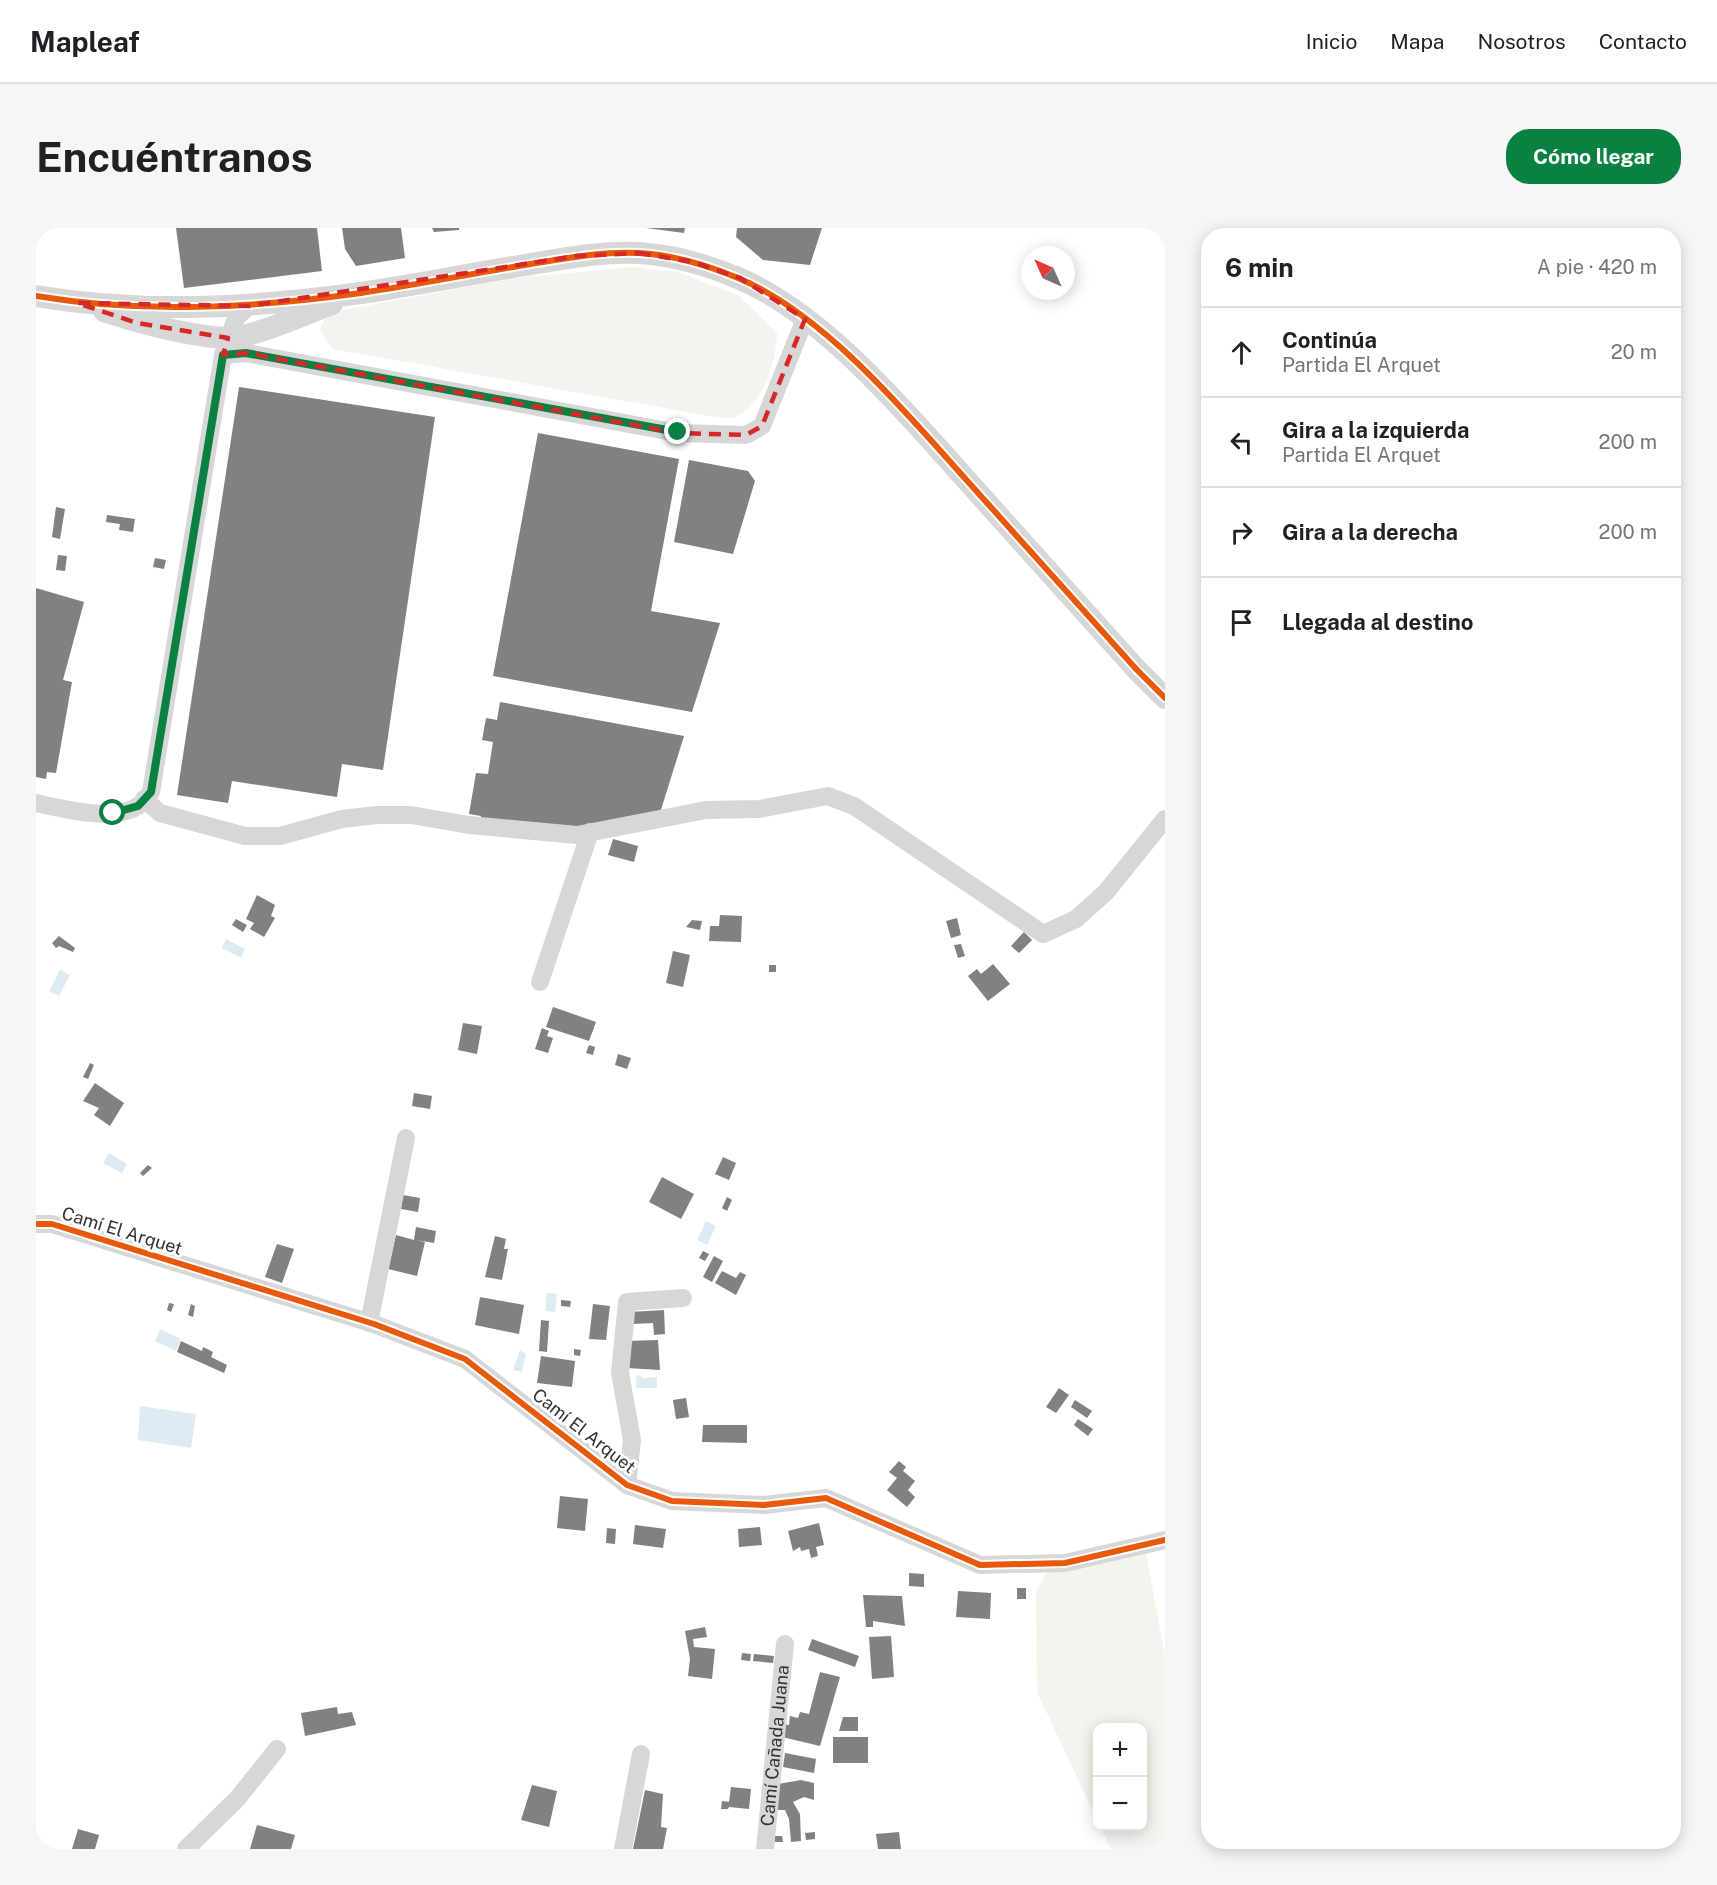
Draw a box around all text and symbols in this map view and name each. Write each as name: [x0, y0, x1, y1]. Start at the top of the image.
text: Mapleaf: [30, 25, 140, 58]
text: Inicio: [1306, 29, 1357, 54]
text: Mapa: [1390, 29, 1444, 54]
text: Nosotros: [1477, 29, 1566, 54]
text: Contacto: [1599, 29, 1687, 54]
button: Cómo llegar: [1506, 129, 1681, 184]
text: Encuéntranos: [36, 132, 313, 181]
north arrow: [1021, 246, 1075, 300]
text: 6 min: [1225, 252, 1294, 283]
text: A pie · 420 m: [1537, 255, 1657, 279]
text: Continúa: [1282, 327, 1377, 353]
icon: ahead: [1225, 336, 1258, 369]
text: 20 m: [1611, 340, 1657, 364]
text: Partida El Arquet: [1282, 353, 1441, 377]
text: Gira a la izquierda: [1282, 417, 1469, 443]
route end: [664, 418, 690, 444]
icon: left: [1225, 426, 1258, 459]
text: 200 m: [1599, 430, 1657, 454]
text: Partida El Arquet: [1282, 443, 1441, 467]
icon: right: [1225, 516, 1258, 549]
text: Gira a la derecha: [1282, 519, 1458, 545]
text: 200 m: [1599, 520, 1657, 544]
icon: arrive: [1225, 606, 1258, 639]
text: Llegada al destino: [1282, 609, 1473, 635]
route start: [99, 799, 125, 825]
street label: Camí El Arquet: [59, 1202, 185, 1259]
street label: Camí El Arquet: [529, 1384, 640, 1477]
street label: Camí Cañada Juana: [756, 1664, 793, 1827]
map controls: [1093, 1723, 1147, 1831]
button: +: [1093, 1723, 1147, 1777]
button: −: [1093, 1777, 1147, 1831]

